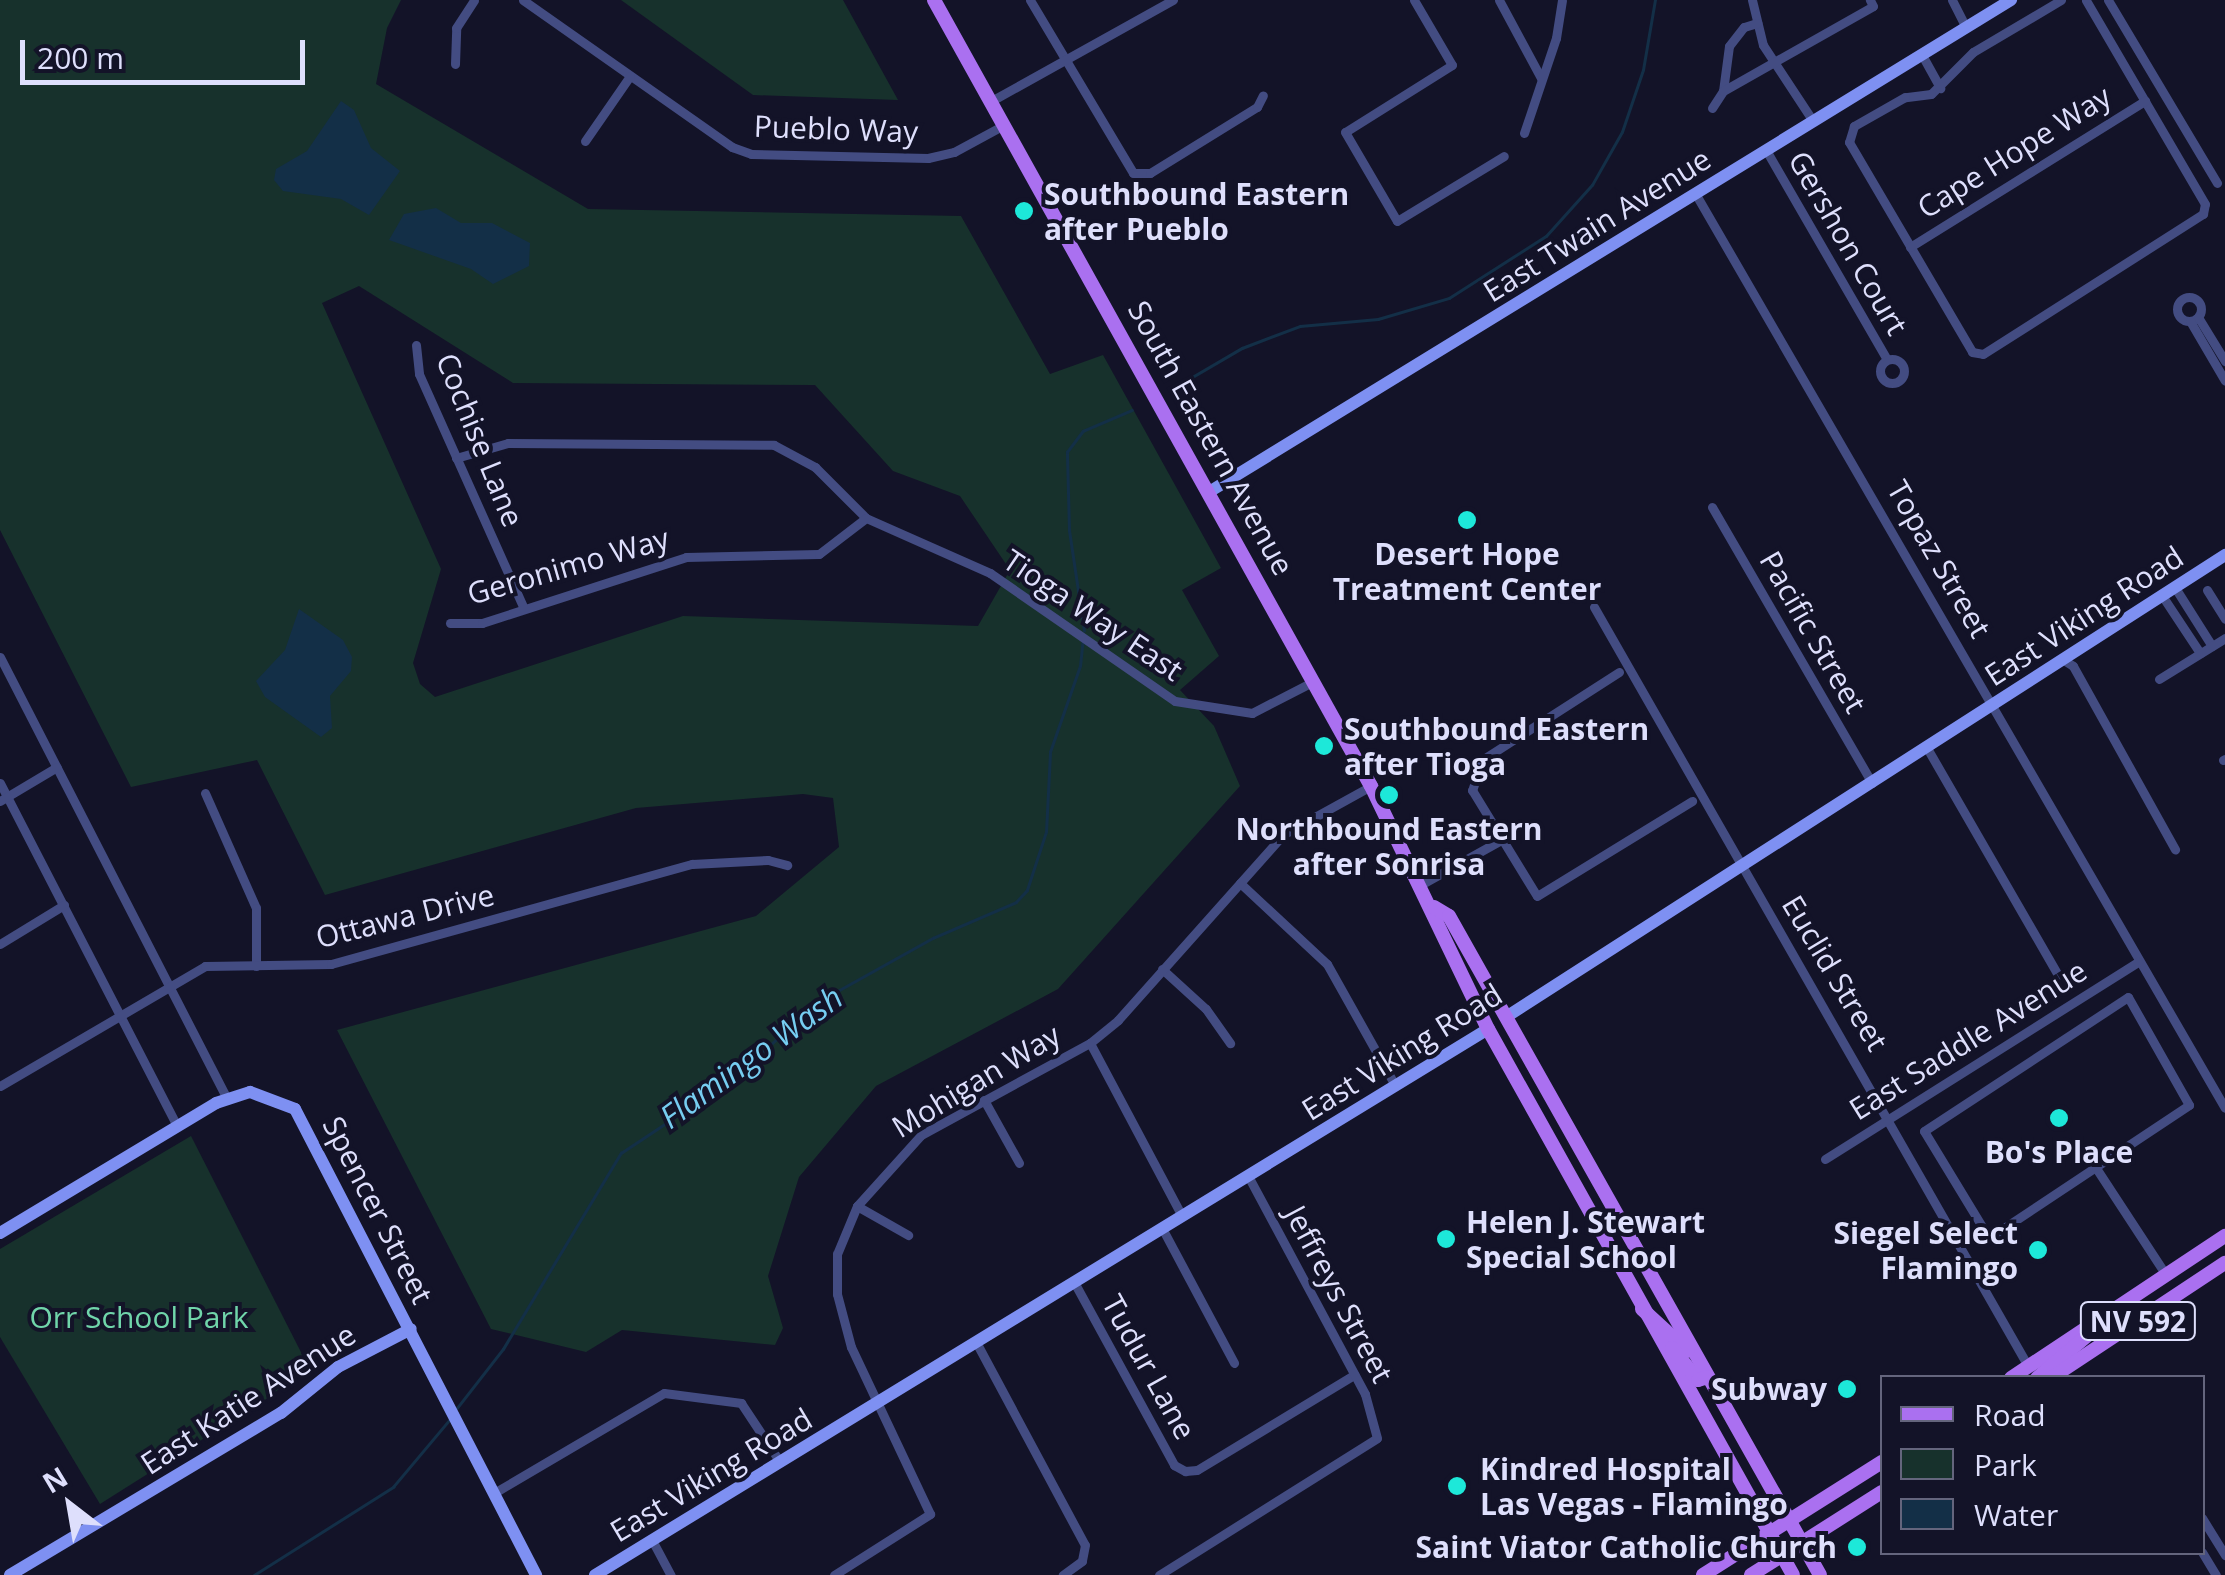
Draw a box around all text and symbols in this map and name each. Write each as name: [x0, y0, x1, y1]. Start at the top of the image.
scale bar: [25, 20, 310, 82]
text: 200 m: [37, 37, 124, 78]
street label: Cape Hope Way: [1911, 78, 2117, 226]
street label: Pueblo Way: [753, 108, 919, 150]
street label: East Twain Avenue: [1477, 141, 1717, 309]
street label: Gershon Court: [1781, 145, 1915, 341]
place label: Southbound Eastern after Pueblo: [1044, 176, 1349, 246]
marker: Southbound Eastern after Pueblo: [1013, 200, 1035, 222]
street label: South Eastern Avenue: [1121, 295, 1301, 581]
street label: Cochise Lane: [429, 348, 531, 532]
street label: Topaz Street: [1880, 474, 1998, 644]
marker: Desert Hope Treatment Center: [1456, 509, 1478, 531]
street label: Geronimo Way: [463, 520, 673, 612]
place label: Desert Hope Treatment Center: [1333, 536, 1601, 606]
street label: East Viking Road: [1978, 539, 2190, 693]
street label: Tioga Way East: [997, 542, 1189, 688]
street label: Pacific Street: [1752, 545, 1874, 719]
place label: Southbound Eastern after Tioga: [1344, 711, 1649, 782]
marker: Southbound Eastern after Tioga: [1313, 735, 1335, 757]
marker: Northbound Eastern after Sonrisa: [1378, 784, 1400, 806]
place label: Northbound Eastern after Sonrisa: [1235, 811, 1543, 882]
street label: Ottawa Drive: [312, 876, 498, 956]
street label: Euclid Street: [1775, 889, 1895, 1057]
street label: East Saddle Avenue: [1843, 953, 2093, 1127]
street label: East Viking Road: [1295, 976, 1509, 1128]
water label: Flamingo Wash: [652, 978, 850, 1136]
street label: Mohigan Way: [885, 1017, 1067, 1145]
marker: Bo's Place: [2048, 1107, 2070, 1129]
street label: Spencer Street: [315, 1110, 441, 1310]
place label: Bo's Place: [1985, 1134, 2133, 1170]
street label: Jeffreys Street: [1277, 1199, 1401, 1389]
place label: Helen J. Stewart Special School: [1466, 1204, 1705, 1274]
place label: Siegel Select Flamingo: [1833, 1215, 2018, 1286]
marker: Helen J. Stewart Special School: [1435, 1228, 1457, 1250]
marker: Siegel Select Flamingo: [2027, 1239, 2049, 1261]
street label: Tudur Lane: [1095, 1289, 1203, 1445]
road number: NV 592: [2078, 1298, 2198, 1344]
park label: Orr School Park: [29, 1299, 249, 1335]
street label: East Katie Avenue: [134, 1316, 362, 1482]
place label: Subway: [1711, 1371, 1827, 1407]
legend: [1880, 1375, 2205, 1555]
marker: Subway: [1836, 1378, 1858, 1400]
text: Road: [1974, 1394, 2046, 1435]
street label: East Viking Road: [604, 1401, 818, 1549]
text: Park: [1974, 1444, 2037, 1485]
place label: Kindred Hospital Las Vegas - Flamingo: [1480, 1451, 1788, 1522]
north arrow: [20, 1455, 120, 1555]
text: N: [35, 1457, 74, 1501]
marker: Kindred Hospital Las Vegas - Flamingo: [1444, 1473, 1470, 1499]
text: Water: [1974, 1494, 2058, 1535]
place label: Saint Viator Catholic Church: [1415, 1529, 1837, 1565]
marker: Saint Viator Catholic Church: [1846, 1536, 1868, 1558]

